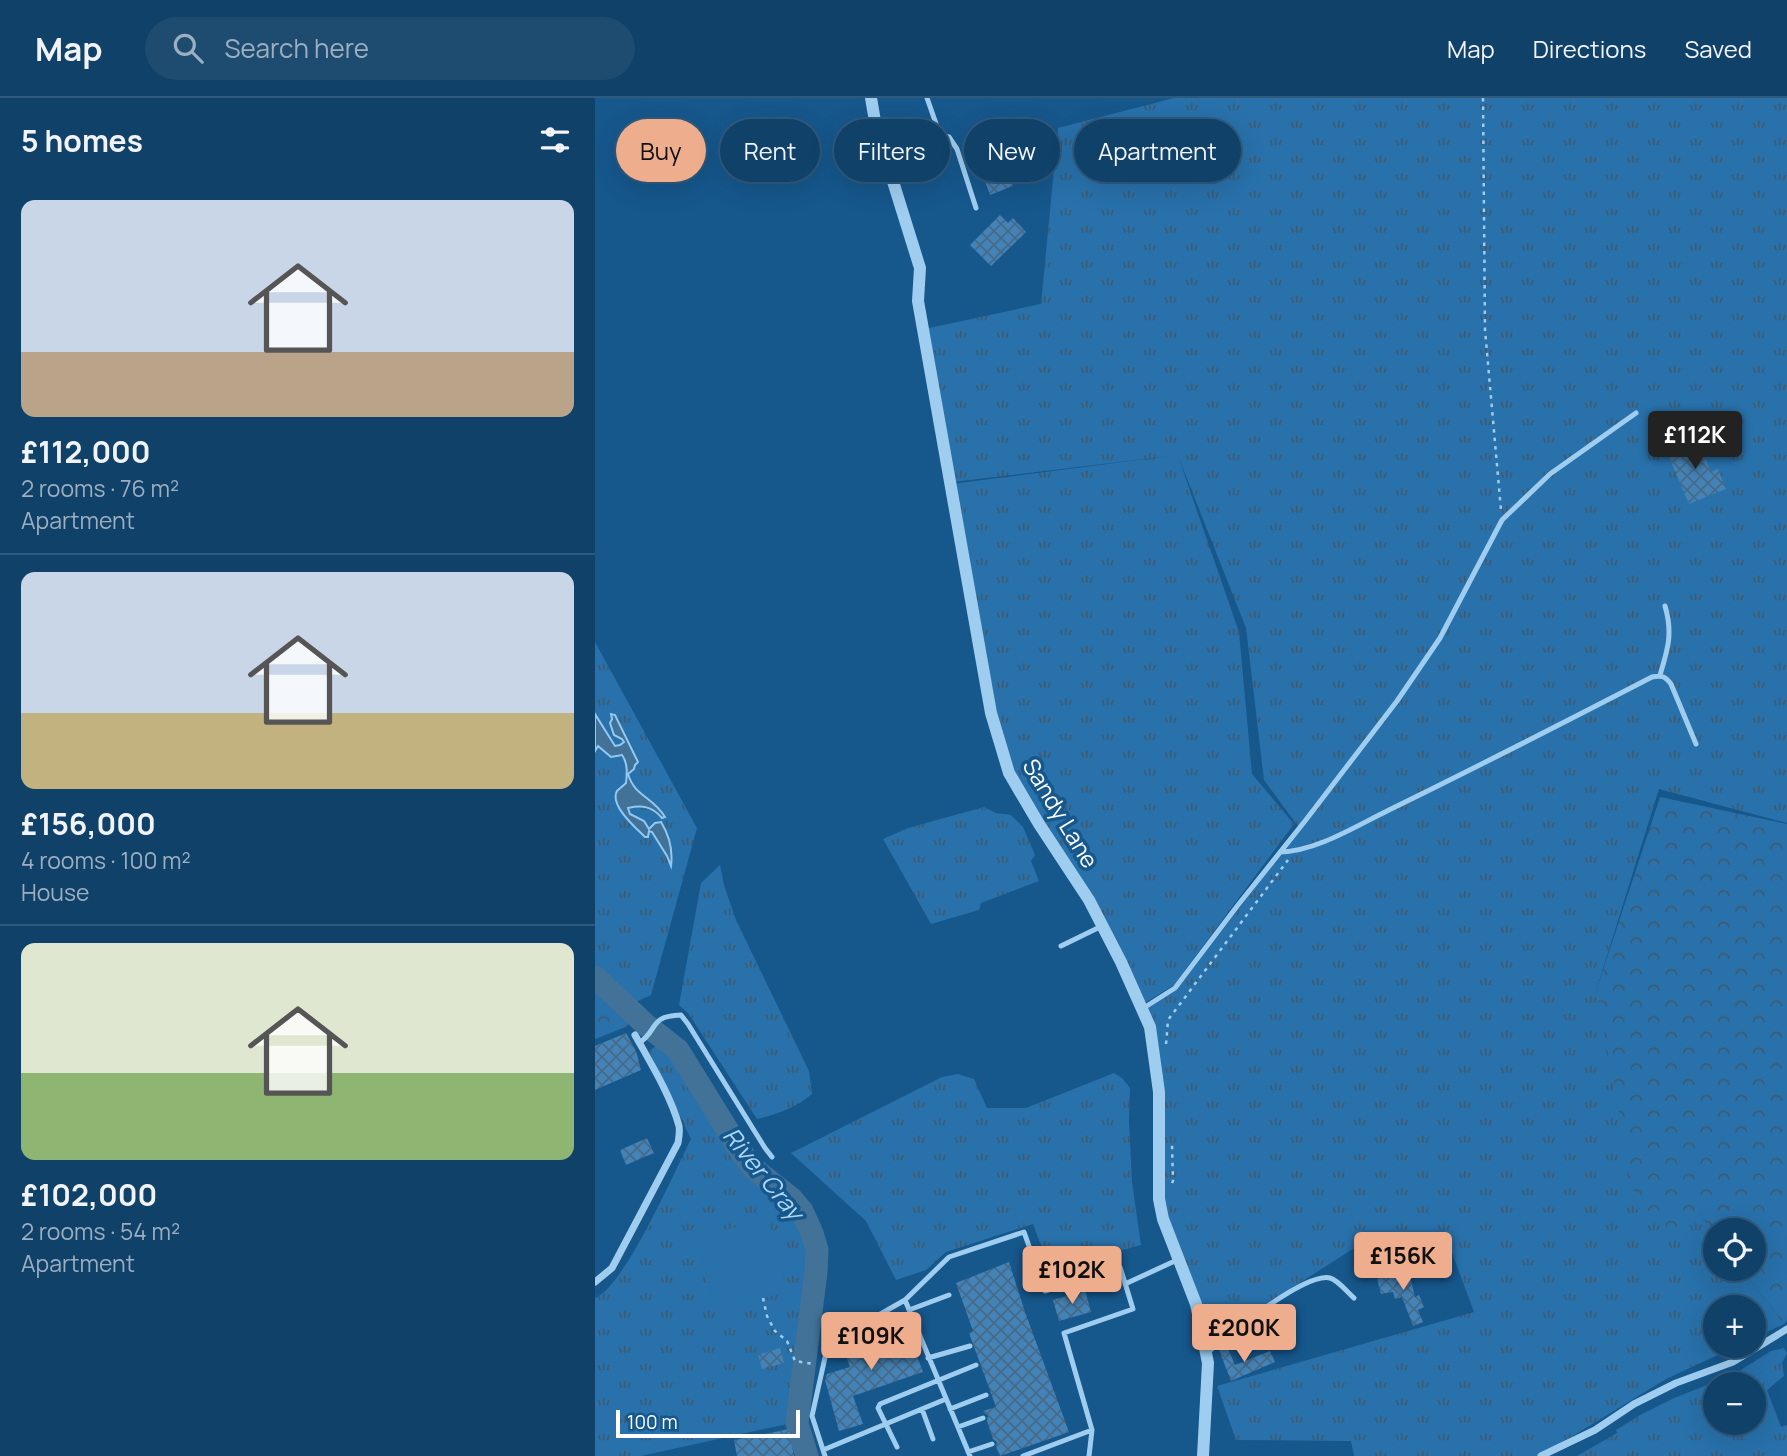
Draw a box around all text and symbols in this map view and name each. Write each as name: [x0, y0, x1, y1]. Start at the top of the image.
search box: [145, 17, 635, 80]
text: Map: [35, 26, 103, 71]
icon: search: [169, 29, 207, 67]
text: Search here: [225, 30, 369, 66]
text: Map: [1447, 32, 1495, 65]
text: Directions: [1533, 32, 1646, 65]
text: Saved: [1684, 32, 1752, 65]
chip: Buy: [616, 119, 706, 182]
chip: Rent: [720, 119, 820, 182]
chip: Filters: [834, 119, 950, 182]
chip: New: [964, 119, 1060, 182]
chip: Apartment: [1074, 119, 1241, 182]
text: 5 homes: [21, 120, 143, 161]
icon: filters: [536, 121, 574, 159]
icon: home: [235, 245, 361, 371]
pin: £112K: [1646, 412, 1744, 471]
text: £112K: [1664, 418, 1726, 450]
text: £112,000: [21, 431, 151, 472]
text: 2 rooms · 76 m²: [21, 472, 179, 504]
text: Apartment: [21, 504, 135, 536]
icon: home: [235, 617, 361, 743]
street label: Sandy Lane: [1016, 752, 1106, 874]
text: £156,000: [21, 803, 156, 844]
text: 4 rooms · 100 m²: [21, 844, 191, 876]
text: House: [21, 876, 90, 908]
icon: home: [235, 988, 361, 1114]
water label: River Cray: [716, 1120, 814, 1229]
text: £102,000: [21, 1174, 157, 1215]
text: 2 rooms · 54 m²: [21, 1215, 180, 1247]
map controls: [1703, 1218, 1766, 1435]
button: locate: [1703, 1218, 1766, 1281]
pin: £156K: [1354, 1232, 1452, 1292]
text: £156K: [1370, 1239, 1436, 1271]
pin: £102K: [1023, 1246, 1121, 1306]
text: Apartment: [21, 1247, 135, 1279]
text: £102K: [1039, 1253, 1105, 1285]
button: +: [1703, 1295, 1766, 1358]
pin: £200K: [1195, 1304, 1293, 1364]
text: £200K: [1208, 1311, 1280, 1343]
pin: £109K: [822, 1312, 920, 1372]
text: £109K: [837, 1319, 905, 1351]
button: −: [1703, 1372, 1766, 1435]
scale bar: [616, 1407, 800, 1439]
text: 100 m: [627, 1409, 678, 1435]

